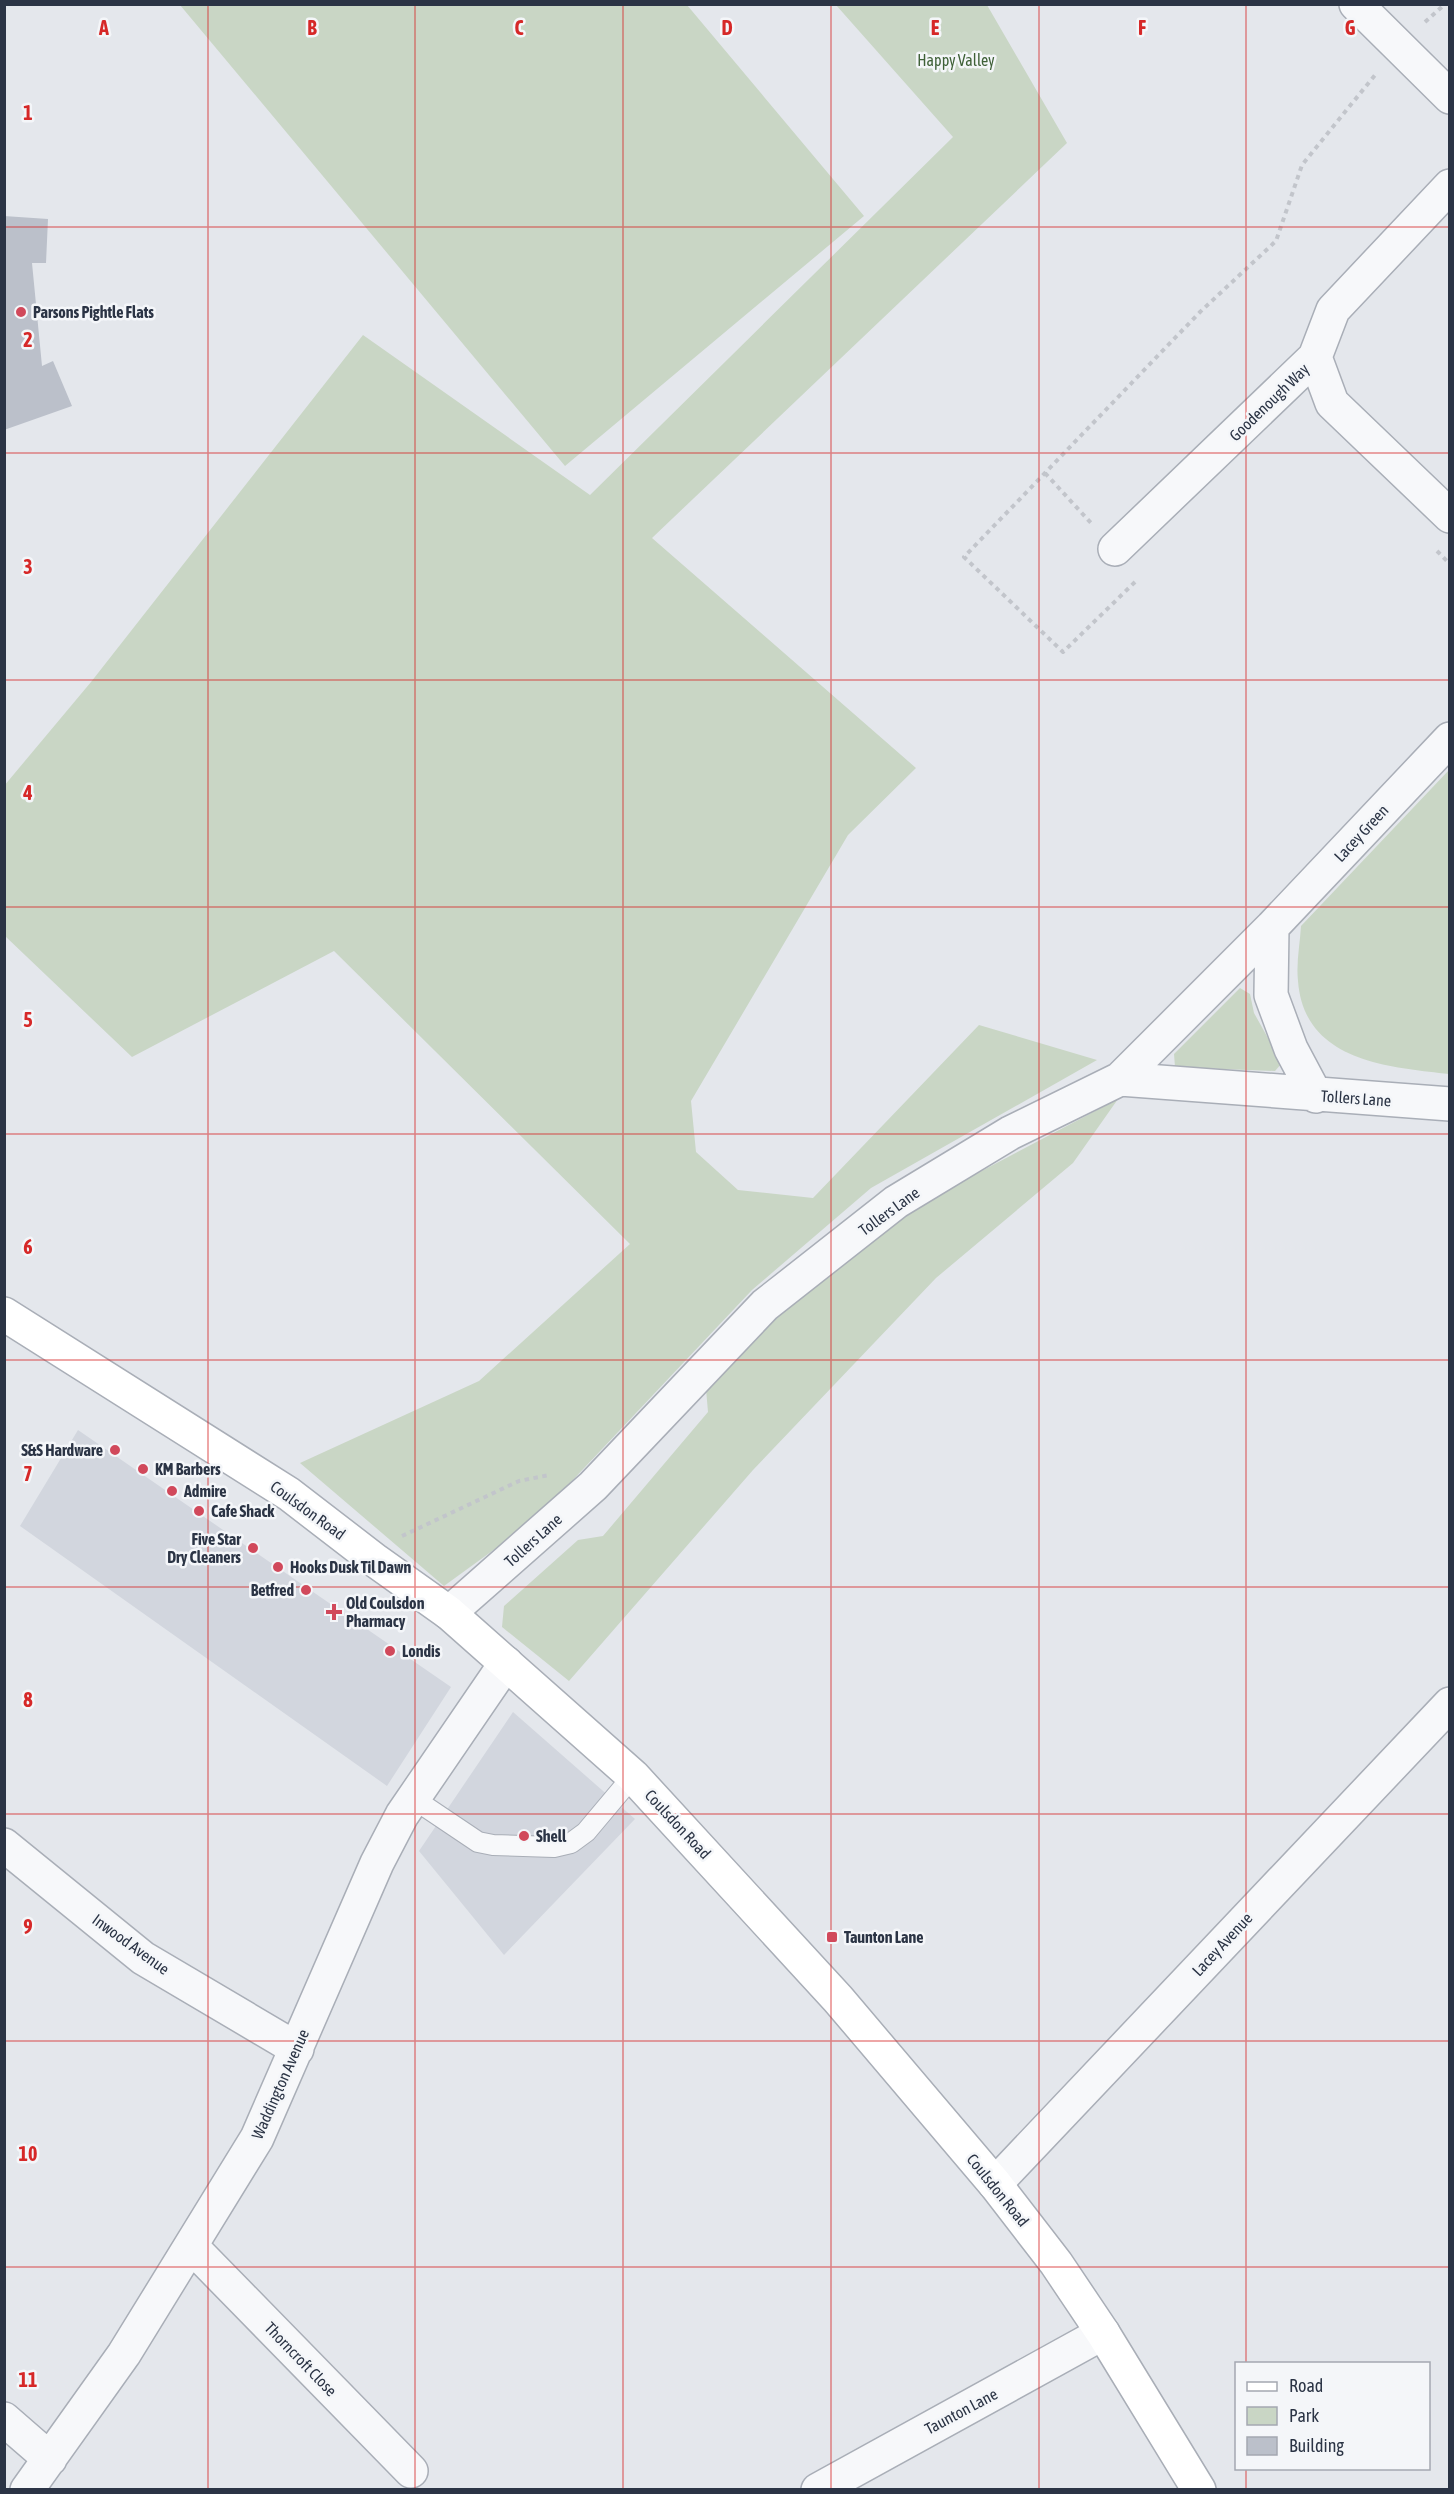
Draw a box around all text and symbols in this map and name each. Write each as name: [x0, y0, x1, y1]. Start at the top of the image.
text: A: [98, 16, 109, 39]
text: B: [307, 16, 317, 39]
text: C: [515, 16, 524, 39]
text: D: [721, 16, 733, 39]
text: E: [931, 16, 940, 39]
text: F: [1138, 16, 1146, 39]
text: G: [1345, 16, 1356, 39]
park label: Happy Valley: [917, 51, 995, 70]
text: 1: [23, 101, 33, 124]
place label: Parsons Pightle Flats: [33, 303, 154, 321]
marker: Parsons Pightle Flats: [14, 305, 28, 319]
text: 2: [23, 328, 33, 351]
street label: Goodenough Way: [1226, 359, 1313, 445]
text: 3: [23, 555, 33, 578]
text: 4: [22, 781, 33, 804]
street label: Lacey Green: [1330, 801, 1392, 866]
text: 5: [23, 1008, 33, 1031]
street label: Tollers Lane: [1320, 1087, 1392, 1109]
street label: Tollers Lane: [855, 1183, 923, 1239]
text: 6: [23, 1235, 33, 1258]
place label: S&S Hardware: [21, 1441, 103, 1459]
marker: S&S Hardware: [108, 1443, 122, 1457]
place label: KM Barbers: [155, 1460, 221, 1478]
text: 7: [23, 1462, 33, 1485]
marker: KM Barbers: [136, 1462, 150, 1476]
street label: Coulsdon Road: [267, 1477, 349, 1543]
place label: Admire: [183, 1482, 227, 1500]
marker: Admire: [165, 1484, 179, 1498]
place label: Cafe Shack: [211, 1502, 275, 1520]
marker: Cafe Shack: [192, 1504, 206, 1518]
street label: Tollers Lane: [501, 1510, 565, 1570]
place label: Five Star Dry Cleaners: [167, 1530, 241, 1566]
marker: Five Star Dry Cleaners: [246, 1541, 260, 1555]
place label: Hooks Dusk Til Dawn: [290, 1558, 412, 1576]
marker: Hooks Dusk Til Dawn: [271, 1560, 285, 1574]
place label: Betfred: [251, 1581, 294, 1599]
marker: Betfred: [299, 1583, 313, 1597]
place label: Old Coulsdon Pharmacy: [346, 1594, 425, 1630]
marker: Old Coulsdon Pharmacy: [327, 1605, 341, 1619]
place label: Londis: [402, 1642, 441, 1660]
marker: Londis: [383, 1644, 397, 1658]
text: 8: [23, 1688, 33, 1711]
street label: Coulsdon Road: [641, 1786, 715, 1862]
place label: Shell: [536, 1827, 567, 1845]
marker: Shell: [517, 1829, 531, 1843]
street label: Lacey Avenue: [1188, 1909, 1257, 1980]
street label: Inwood Avenue: [89, 1910, 173, 1978]
text: 9: [23, 1915, 33, 1938]
place label: Taunton Lane: [844, 1928, 923, 1946]
marker: Taunton Lane: [825, 1930, 839, 1944]
street label: Waddington Avenue: [248, 2026, 313, 2142]
text: 10: [19, 2142, 37, 2165]
street label: Coulsdon Road: [963, 2150, 1033, 2230]
street label: Thorncroft Close: [261, 2318, 341, 2400]
legend: [1235, 2362, 1430, 2470]
text: 11: [19, 2368, 37, 2391]
text: Road: [1289, 2375, 1323, 2396]
street label: Taunton Lane: [922, 2384, 1000, 2438]
text: Park: [1289, 2405, 1319, 2426]
text: Building: [1289, 2435, 1344, 2456]

